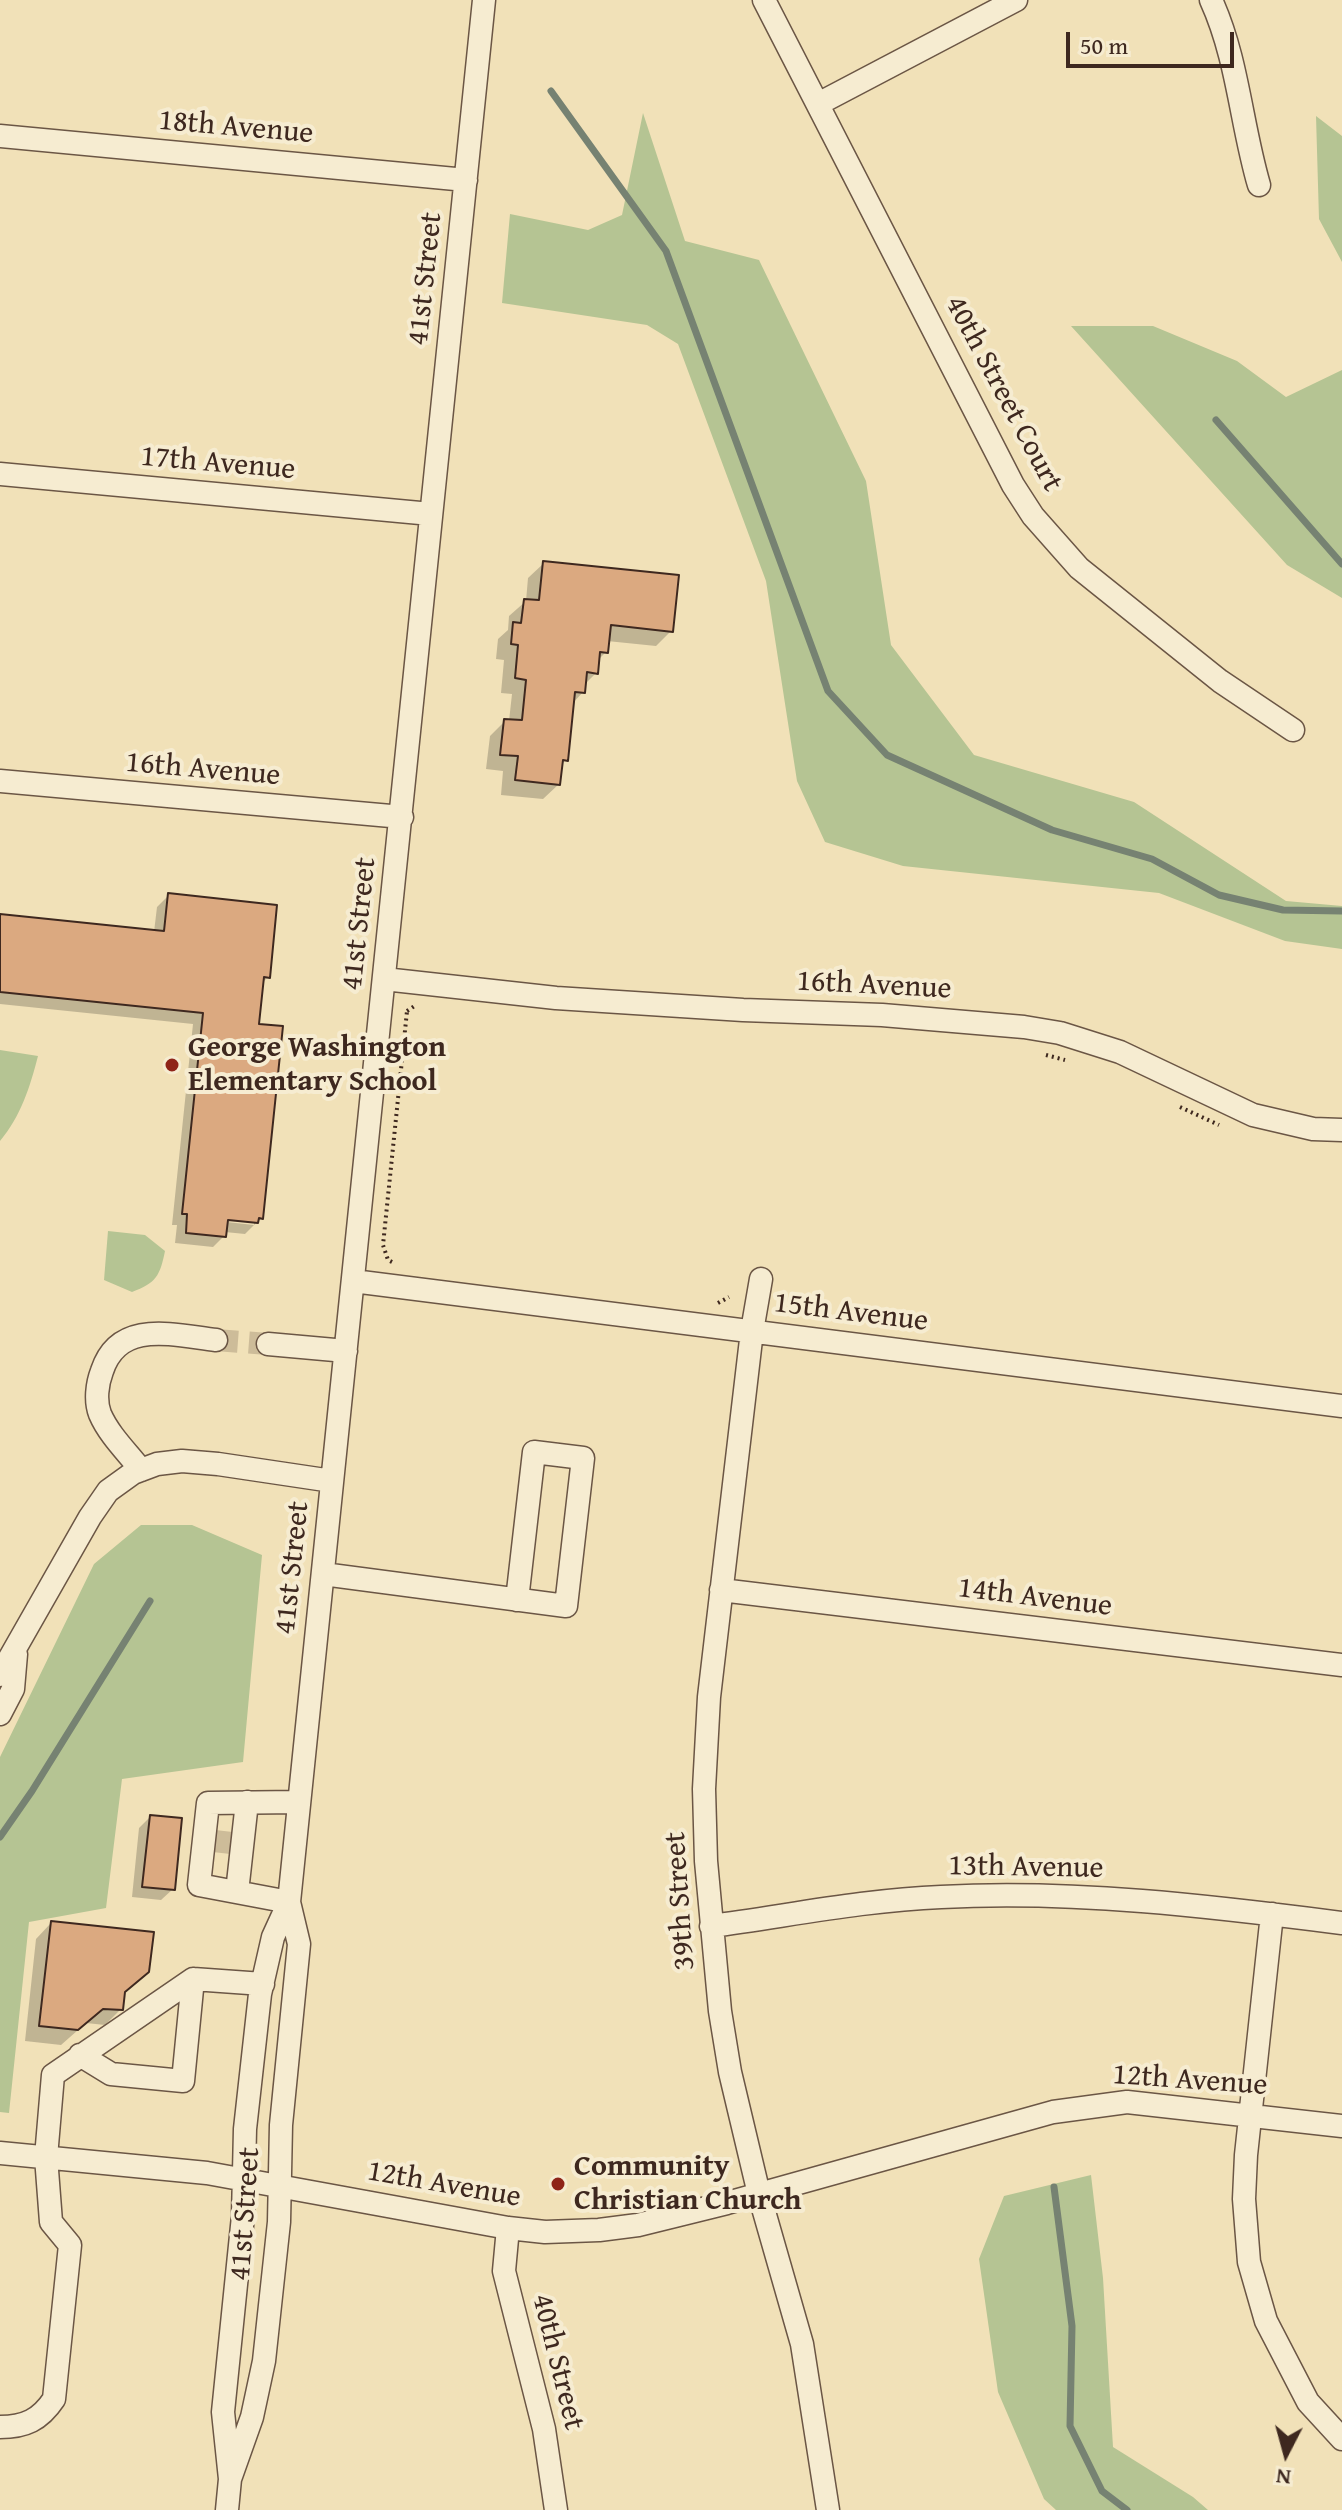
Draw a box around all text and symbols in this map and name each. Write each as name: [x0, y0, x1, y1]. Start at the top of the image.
scale bar: [1070, 16, 1238, 66]
text: 50 m: [1080, 28, 1128, 63]
street label: 18th Avenue: [157, 103, 315, 153]
street label: 41st Street: [401, 211, 451, 347]
street label: 40th Street Court: [936, 290, 1070, 498]
street label: 17th Avenue: [139, 439, 297, 489]
street label: 16th Avenue: [124, 745, 282, 795]
street label: 41st Street: [335, 856, 385, 992]
street label: 16th Avenue: [796, 964, 952, 1008]
place label: George Washington Elementary School: [188, 1030, 446, 1100]
marker: George Washington Elementary School: [163, 1056, 181, 1074]
street label: 15th Avenue: [772, 1286, 930, 1340]
street label: 41st Street: [268, 1500, 318, 1636]
street label: 14th Avenue: [956, 1571, 1114, 1625]
street label: 39th Street: [658, 1831, 704, 1971]
street label: 13th Avenue: [948, 1849, 1104, 1887]
street label: 12th Avenue: [1111, 2058, 1269, 2104]
street label: 41st Street: [223, 2146, 269, 2282]
place label: Community Christian Church: [574, 2149, 801, 2220]
street label: 12th Avenue: [364, 2154, 524, 2216]
marker: Community Christian Church: [549, 2175, 567, 2193]
street label: 40th Street: [523, 2290, 591, 2434]
north arrow: [1246, 2414, 1326, 2494]
text: N: [1274, 2461, 1292, 2495]

